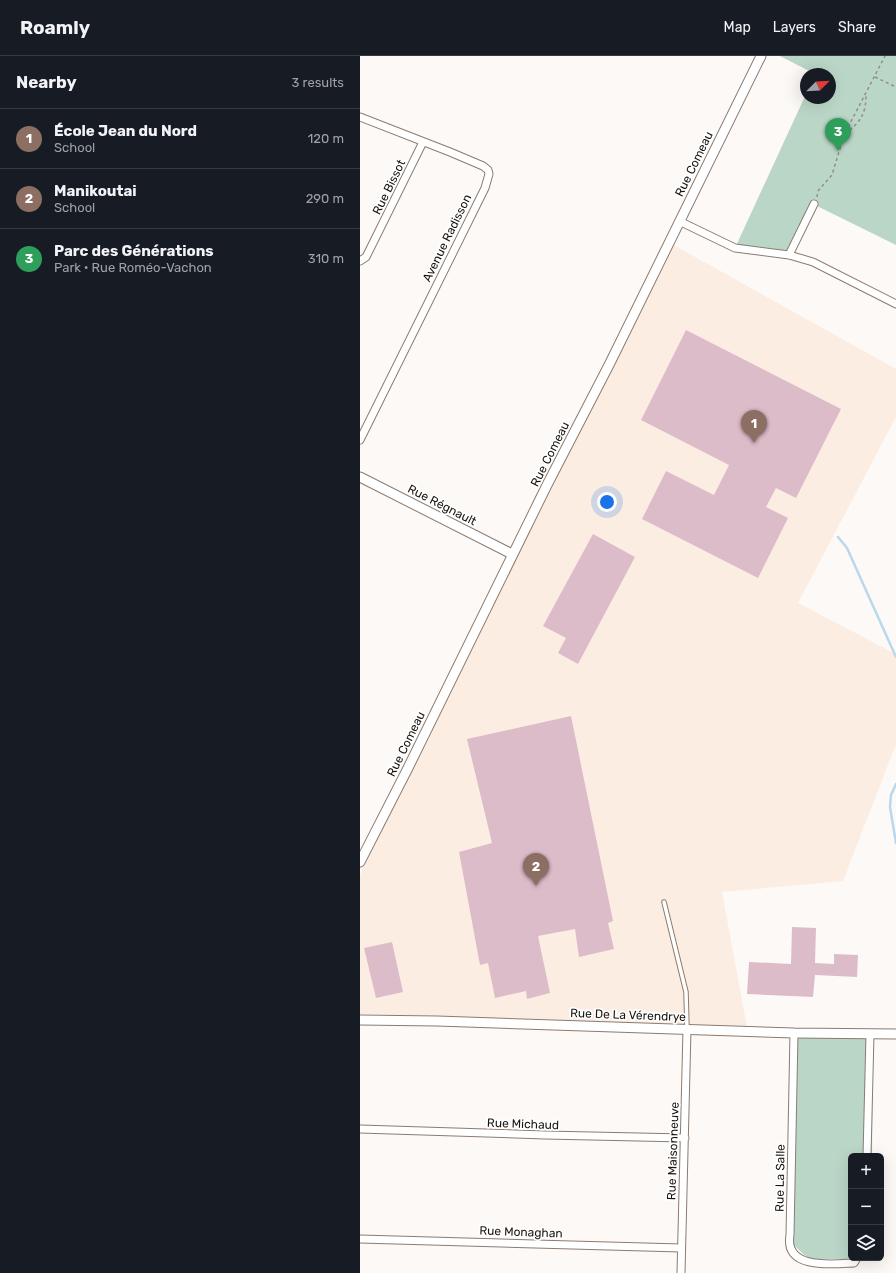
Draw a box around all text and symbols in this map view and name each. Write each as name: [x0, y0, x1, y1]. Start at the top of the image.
text: Roamly: [20, 16, 90, 39]
text: Map: [724, 19, 751, 36]
text: Layers: [773, 19, 816, 36]
text: Share: [838, 19, 876, 36]
north arrow: [800, 68, 836, 104]
text: Nearby: [16, 72, 77, 92]
text: 3 results: [292, 75, 344, 90]
pin: 3: [825, 118, 851, 151]
text: École Jean du Nord: [54, 122, 197, 140]
street label: Rue Comeau: [672, 129, 716, 199]
text: 1: [26, 131, 32, 146]
text: 120 m: [308, 131, 344, 146]
text: School: [54, 140, 95, 155]
street label: Rue Bissot: [370, 157, 408, 217]
text: Manikoutai: [54, 182, 137, 200]
text: 2: [25, 191, 33, 206]
text: 290 m: [306, 191, 344, 206]
street label: Avenue Radisson: [420, 192, 474, 284]
text: School: [54, 200, 95, 215]
text: Parc des Générations: [54, 242, 214, 260]
text: 3: [25, 251, 33, 266]
text: 310 m: [308, 251, 344, 266]
text: Park · Rue Roméo-Vachon: [54, 260, 212, 275]
pin: 1: [741, 410, 767, 443]
street label: Rue Comeau: [528, 419, 572, 489]
street label: Rue Régnault: [405, 482, 479, 528]
your location: [597, 492, 617, 512]
street label: Rue Comeau: [384, 709, 428, 779]
pin: 2: [523, 853, 549, 886]
street label: Rue De La Vérendrye: [570, 1006, 686, 1024]
street label: Rue Maisonneuve: [664, 1101, 682, 1200]
street label: Rue Michaud: [487, 1116, 559, 1132]
street label: Rue La Salle: [772, 1144, 788, 1212]
map controls: [848, 1153, 884, 1261]
button: +: [848, 1153, 884, 1189]
button: −: [848, 1189, 884, 1225]
street label: Rue Monaghan: [479, 1224, 563, 1240]
button: layers: [848, 1225, 884, 1261]

